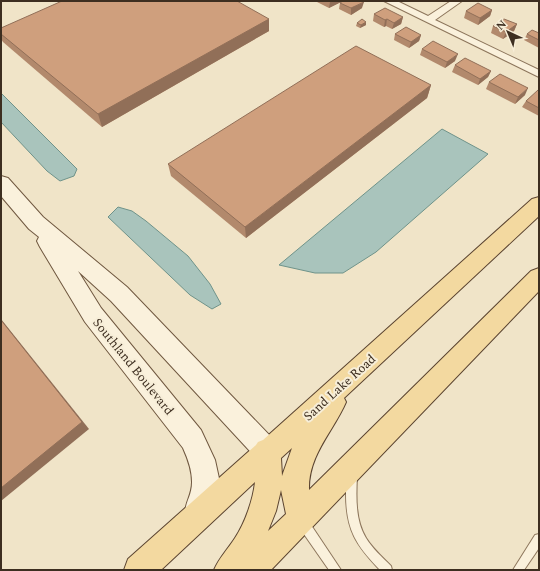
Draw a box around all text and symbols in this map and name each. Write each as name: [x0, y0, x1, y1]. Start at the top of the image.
north arrow: [488, 12, 528, 52]
text: N: [492, 16, 511, 34]
street label: Southland Boulevard: [88, 314, 179, 420]
street label: Sand Lake Road: [299, 350, 381, 426]

